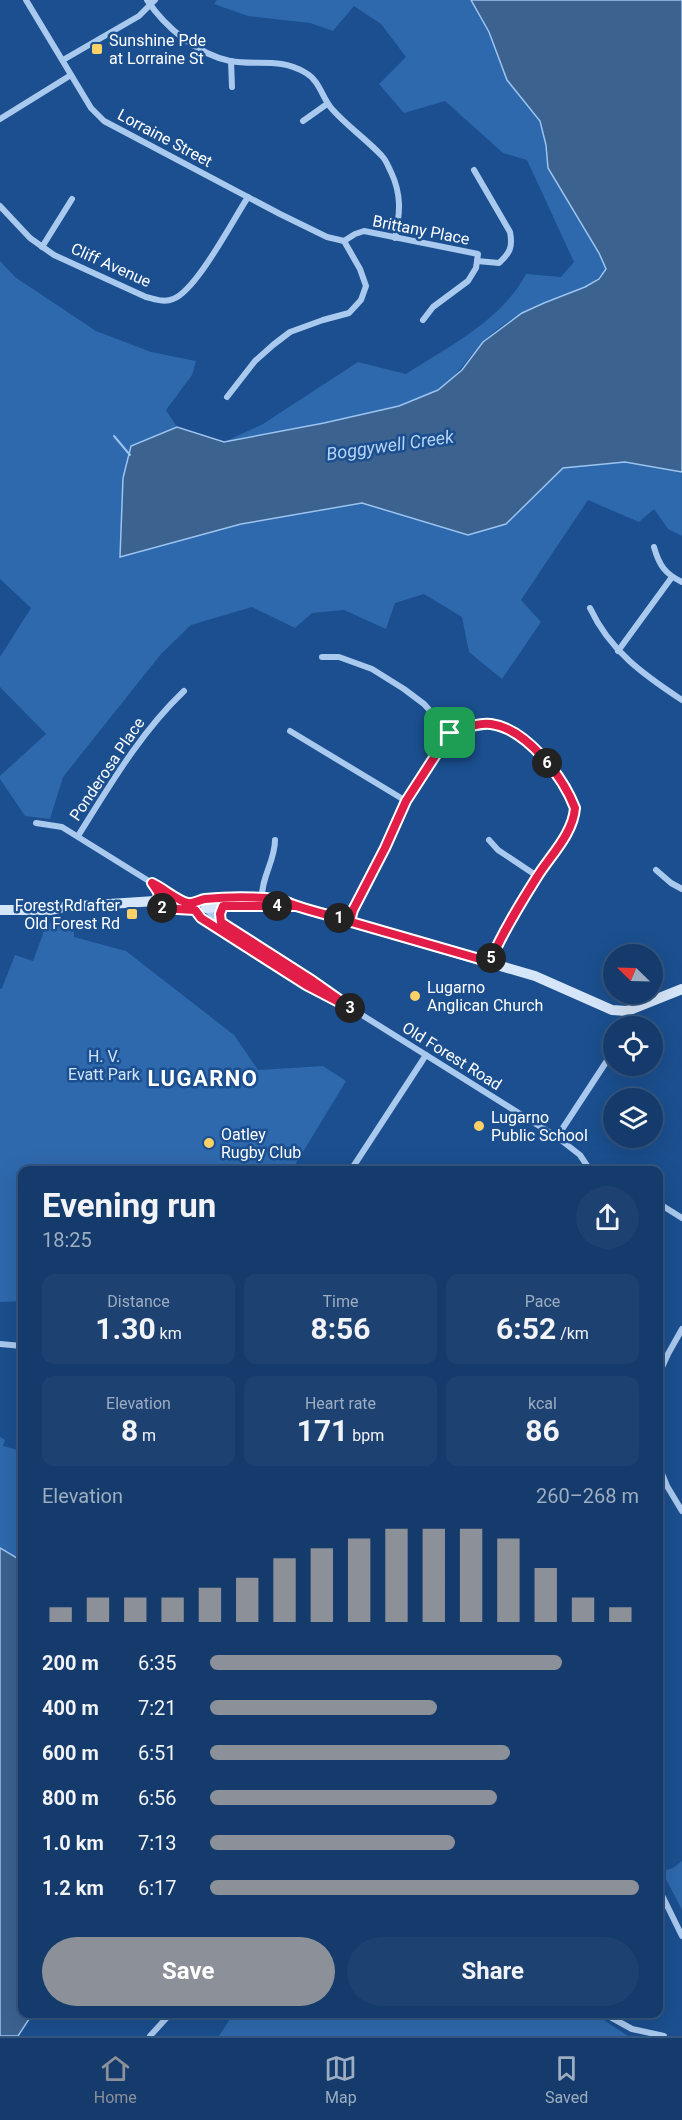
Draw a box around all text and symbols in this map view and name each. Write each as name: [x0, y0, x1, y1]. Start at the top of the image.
place label: Sunshine Pde at Lorraine St: [109, 31, 206, 68]
marker: Sunshine Pde at Lorraine St: [90, 42, 104, 56]
street label: Lorraine Street: [114, 105, 216, 171]
street label: Brittany Place: [371, 211, 471, 249]
street label: Cliff Avenue: [68, 239, 154, 291]
water label: Boggywell Creek: [325, 426, 456, 464]
pin: [424, 707, 475, 758]
street label: Ponderosa Place: [65, 714, 149, 824]
icon: arrive: [433, 716, 466, 749]
pin: 6: [532, 748, 562, 778]
text: 6: [542, 753, 552, 772]
pin: 4: [262, 891, 292, 921]
pin: 2: [147, 893, 177, 923]
place label: Forest Rd after Old Forest Rd: [15, 896, 121, 933]
text: 4: [272, 896, 282, 915]
text: 2: [157, 898, 167, 917]
pin: 1: [324, 903, 354, 933]
marker: Forest Rd after Old Forest Rd: [125, 907, 139, 921]
text: 1: [334, 908, 344, 927]
pin: 5: [476, 943, 506, 973]
north arrow: [603, 944, 663, 1004]
map controls: [603, 944, 663, 1148]
text: 5: [486, 948, 496, 967]
place label: Lugarno Anglican Church: [427, 978, 543, 1015]
marker: Lugarno Anglican Church: [408, 989, 422, 1003]
pin: 3: [335, 993, 365, 1023]
text: 3: [345, 998, 355, 1017]
button: locate: [603, 1016, 663, 1076]
street label: Old Forest Road: [399, 1018, 505, 1094]
park label: H. V. Evatt Park: [68, 1047, 141, 1084]
district label: LUGARNO: [147, 1066, 259, 1091]
button: layers: [603, 1088, 663, 1148]
place label: Lugarno Public School: [491, 1108, 588, 1145]
marker: Lugarno Public School: [472, 1119, 486, 1133]
place label: Oatley Rugby Club: [221, 1125, 301, 1162]
marker: Oatley Rugby Club: [202, 1136, 216, 1150]
text: Evening run: [42, 1186, 216, 1225]
button: share: [576, 1186, 639, 1249]
text: 18:25: [42, 1228, 92, 1252]
text: Distance: [107, 1292, 170, 1311]
text: Time: [323, 1292, 358, 1311]
text: Pace: [525, 1292, 560, 1311]
text: 1.30: [95, 1311, 156, 1346]
text: 8:56: [310, 1311, 371, 1346]
text: 6:52: [496, 1311, 556, 1346]
text: km: [156, 1324, 182, 1343]
text: /km: [556, 1324, 589, 1343]
text: Elevation: [106, 1394, 171, 1413]
text: Heart rate: [305, 1394, 376, 1413]
text: kcal: [528, 1394, 557, 1413]
text: 8: [121, 1413, 138, 1448]
text: 171: [297, 1413, 348, 1448]
text: 86: [525, 1413, 560, 1448]
text: m: [138, 1426, 156, 1445]
text: bpm: [348, 1426, 384, 1445]
text: Elevation: [42, 1484, 123, 1508]
text: 260–268 m: [536, 1484, 639, 1508]
text: 200 m: [42, 1651, 99, 1675]
text: 6:35: [138, 1651, 177, 1675]
text: 400 m: [42, 1696, 99, 1720]
text: 7:21: [138, 1696, 177, 1720]
text: 600 m: [42, 1741, 99, 1765]
text: 6:51: [138, 1741, 177, 1765]
text: 800 m: [42, 1786, 99, 1810]
text: 6:56: [138, 1786, 177, 1810]
text: 1.0 km: [42, 1831, 104, 1855]
text: 7:13: [138, 1831, 177, 1855]
text: 1.2 km: [42, 1876, 104, 1900]
text: 6:17: [138, 1876, 177, 1900]
button: Save: [42, 1937, 335, 2006]
button: Share: [347, 1937, 639, 2006]
tab: Home: [94, 2052, 137, 2107]
tab: Map: [324, 2052, 357, 2107]
tab: Saved: [545, 2052, 588, 2107]

